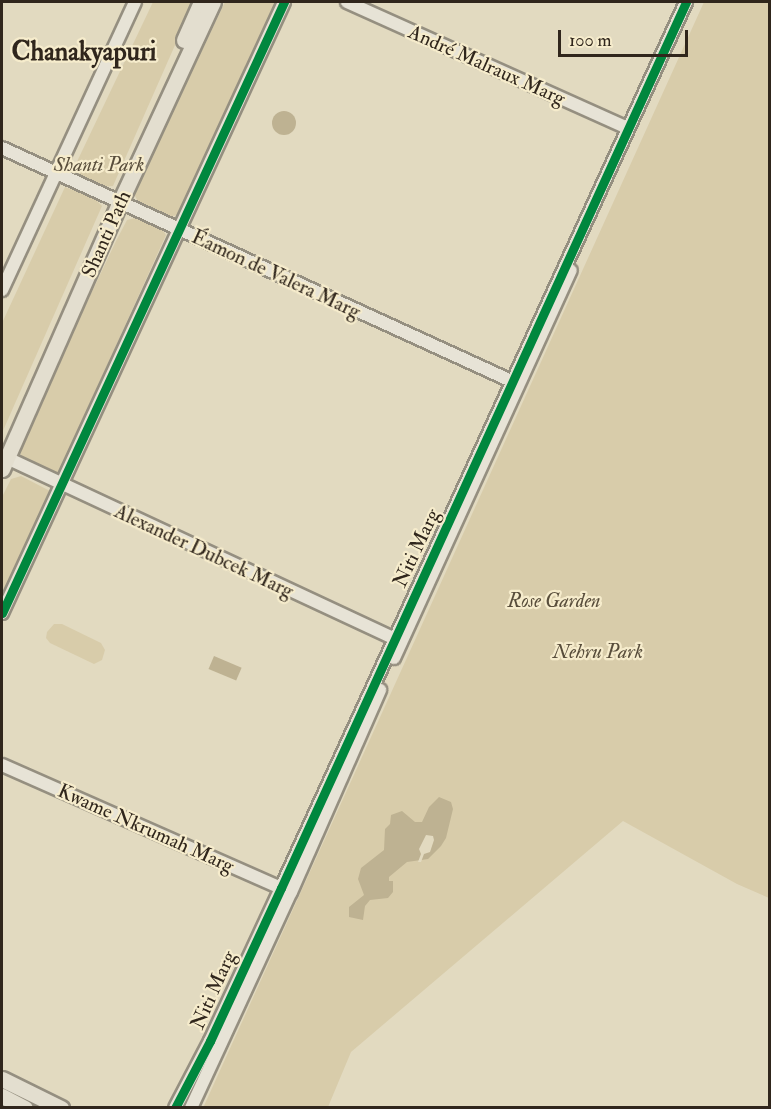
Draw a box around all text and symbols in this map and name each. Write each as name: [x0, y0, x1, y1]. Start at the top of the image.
scale bar: [561, 18, 692, 56]
street label: André Malraux Marg: [405, 20, 569, 110]
text: 100 m: [569, 29, 612, 52]
district label: Chanakyapuri: [11, 37, 157, 69]
park label: Shanti Park: [54, 152, 144, 176]
street label: Shanti Path: [76, 187, 136, 281]
street label: Éamon de Valera Marg: [188, 224, 364, 324]
street label: Alexander Dubcek Marg: [111, 499, 297, 603]
street label: Niti Marg: [387, 505, 445, 591]
park label: Rose Garden: [507, 588, 601, 612]
park label: Nehru Park: [553, 639, 643, 663]
street label: Kwame Nkrumah Marg: [54, 778, 238, 878]
street label: Niti Marg: [185, 947, 241, 1033]

